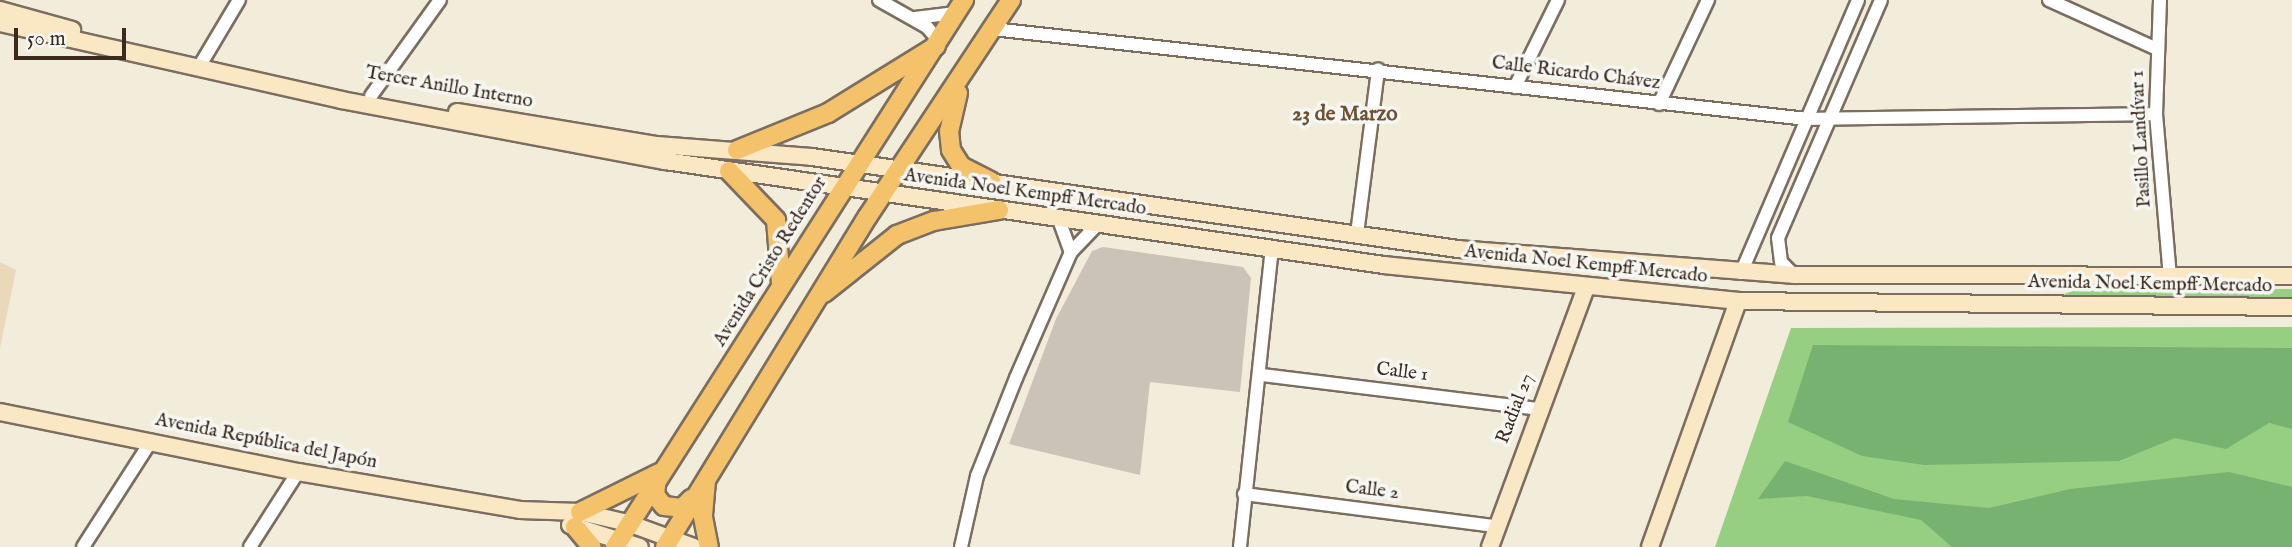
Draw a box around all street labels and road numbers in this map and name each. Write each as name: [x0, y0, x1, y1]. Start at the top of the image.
street label: Calle Ricardo Chávez: [1490, 52, 1662, 96]
street label: Tercer Anillo Interno: [364, 62, 534, 114]
street label: Pasillo Landívar 1: [2127, 70, 2157, 208]
street label: Avenida Noel Kempff Mercado: [902, 165, 1148, 221]
street label: Avenida Cristo Redentor: [709, 173, 833, 351]
street label: Avenida Noel Kempff Mercado: [1463, 241, 1709, 289]
street label: Avenida Noel Kempff Mercado: [2028, 271, 2272, 299]
street label: Calle 1: [1375, 359, 1429, 387]
street label: Radial 27: [1492, 371, 1540, 447]
street label: Avenida República del Japón: [153, 409, 379, 475]
street label: Calle 2: [1344, 476, 1400, 506]

